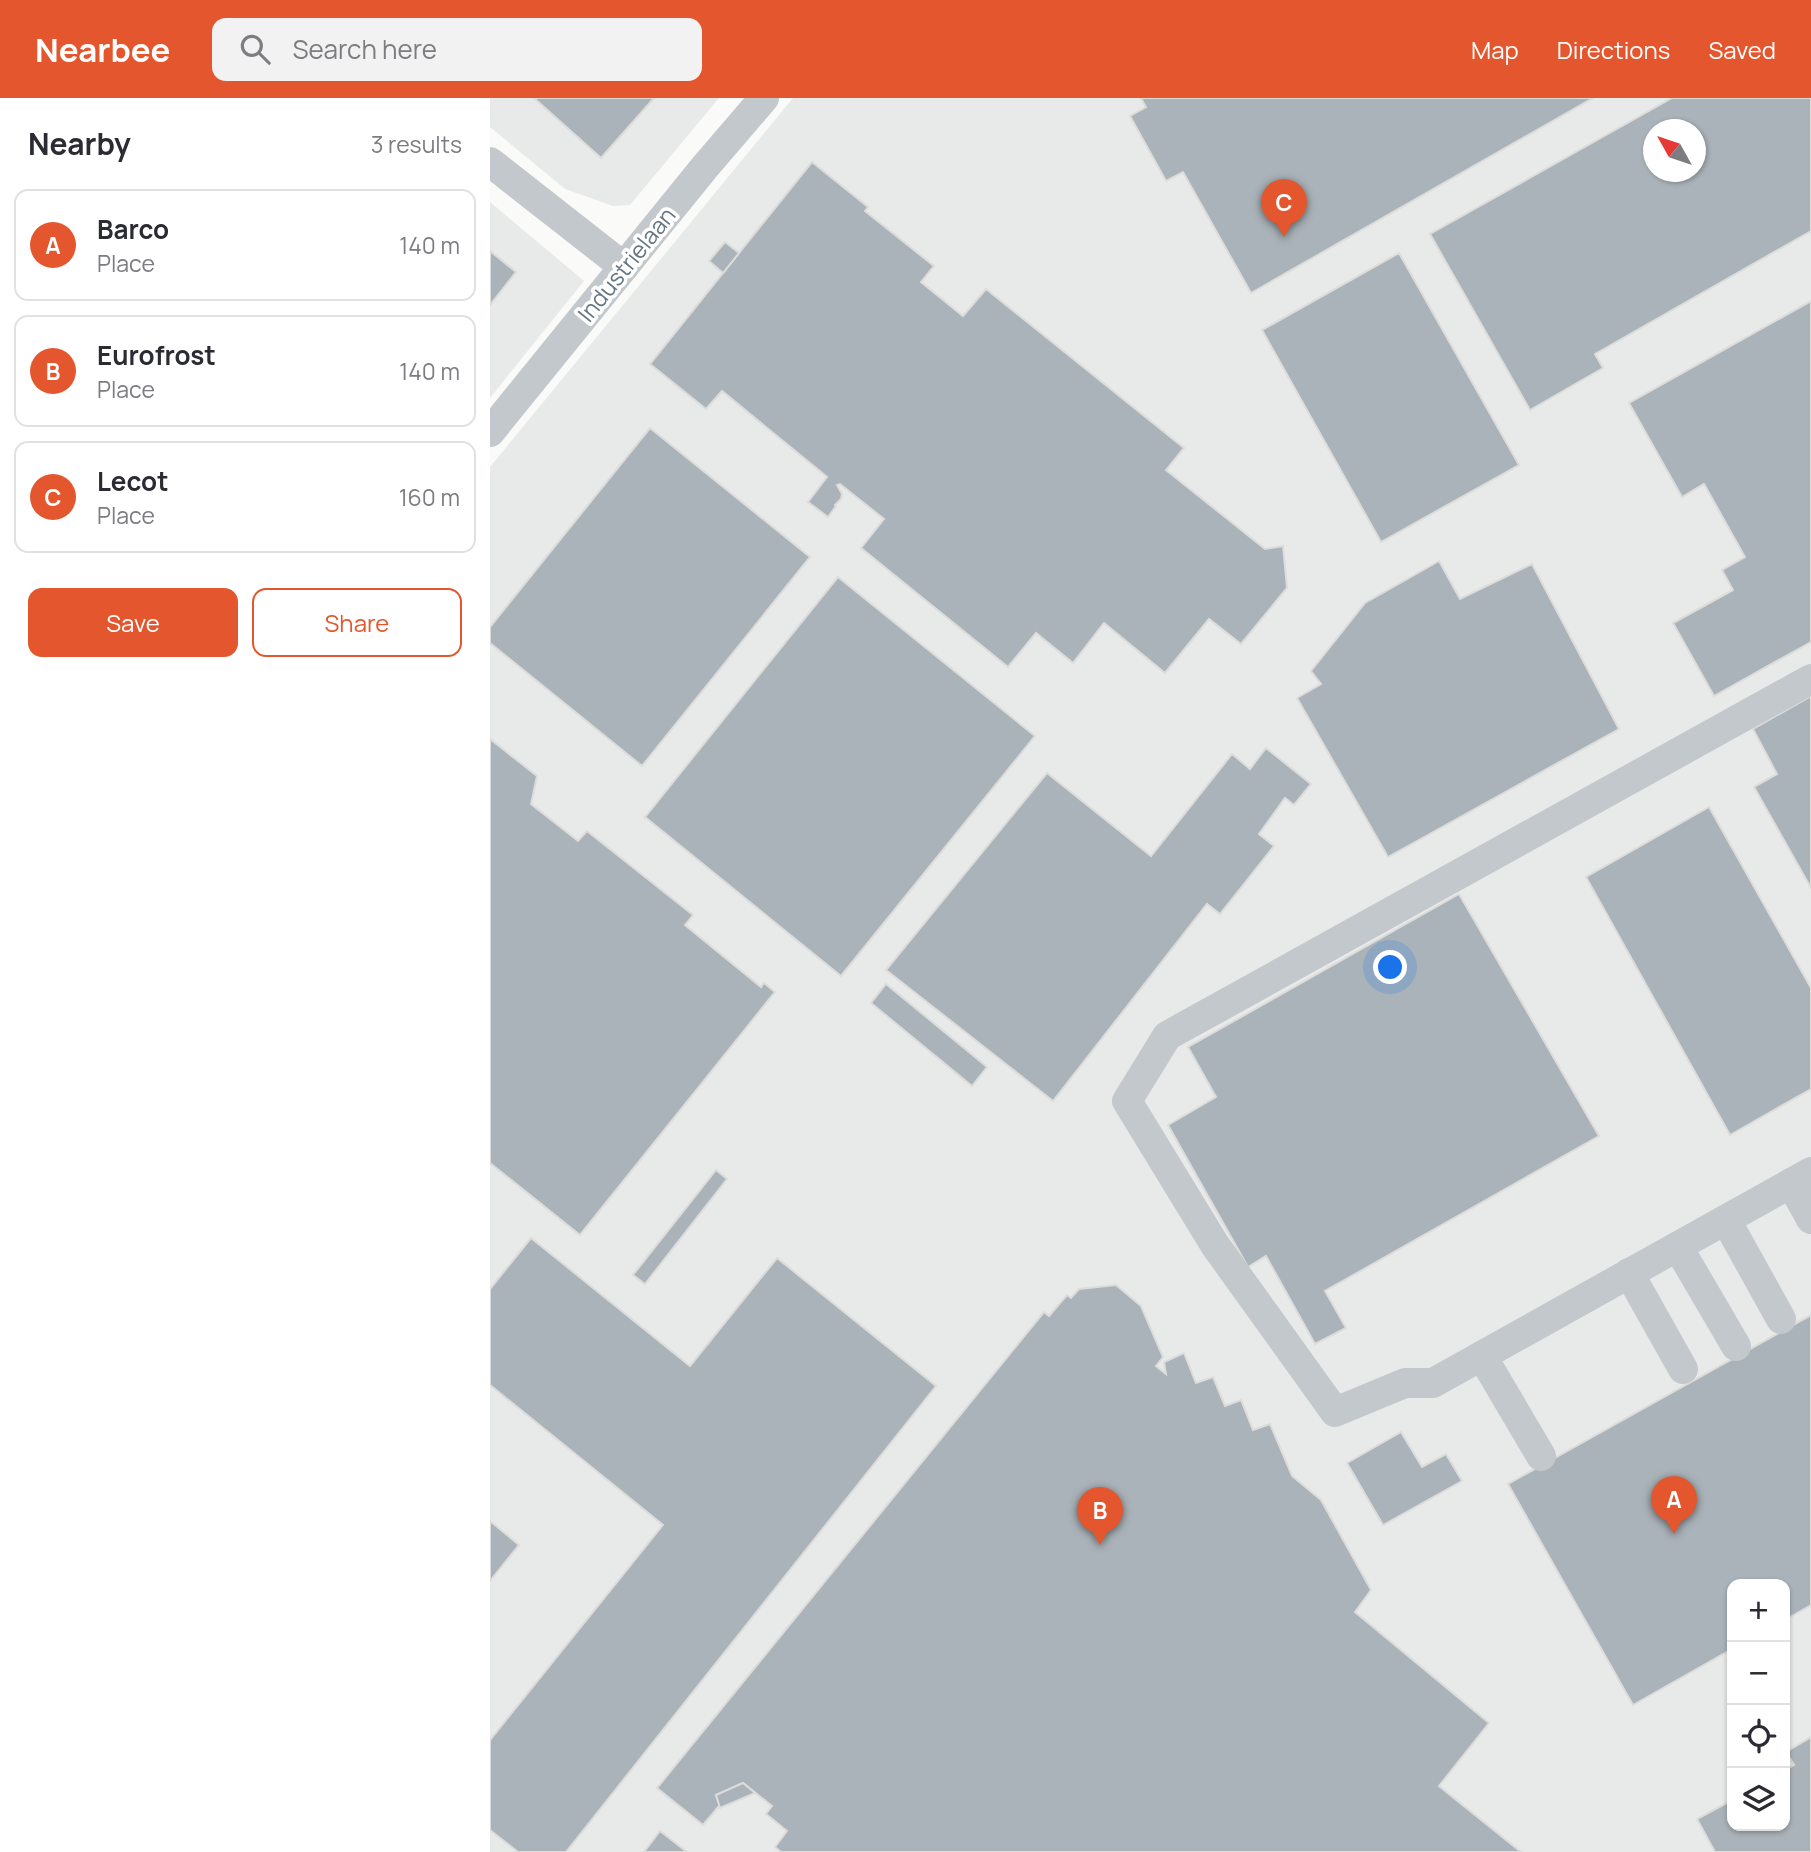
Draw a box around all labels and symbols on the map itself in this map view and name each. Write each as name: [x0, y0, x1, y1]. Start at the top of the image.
north arrow: [1643, 119, 1706, 182]
pin: C: [1261, 179, 1307, 237]
street label: Industrielaan: [570, 200, 682, 328]
your location: [1373, 950, 1407, 984]
pin: A: [1651, 1476, 1697, 1534]
pin: B: [1077, 1487, 1123, 1545]

